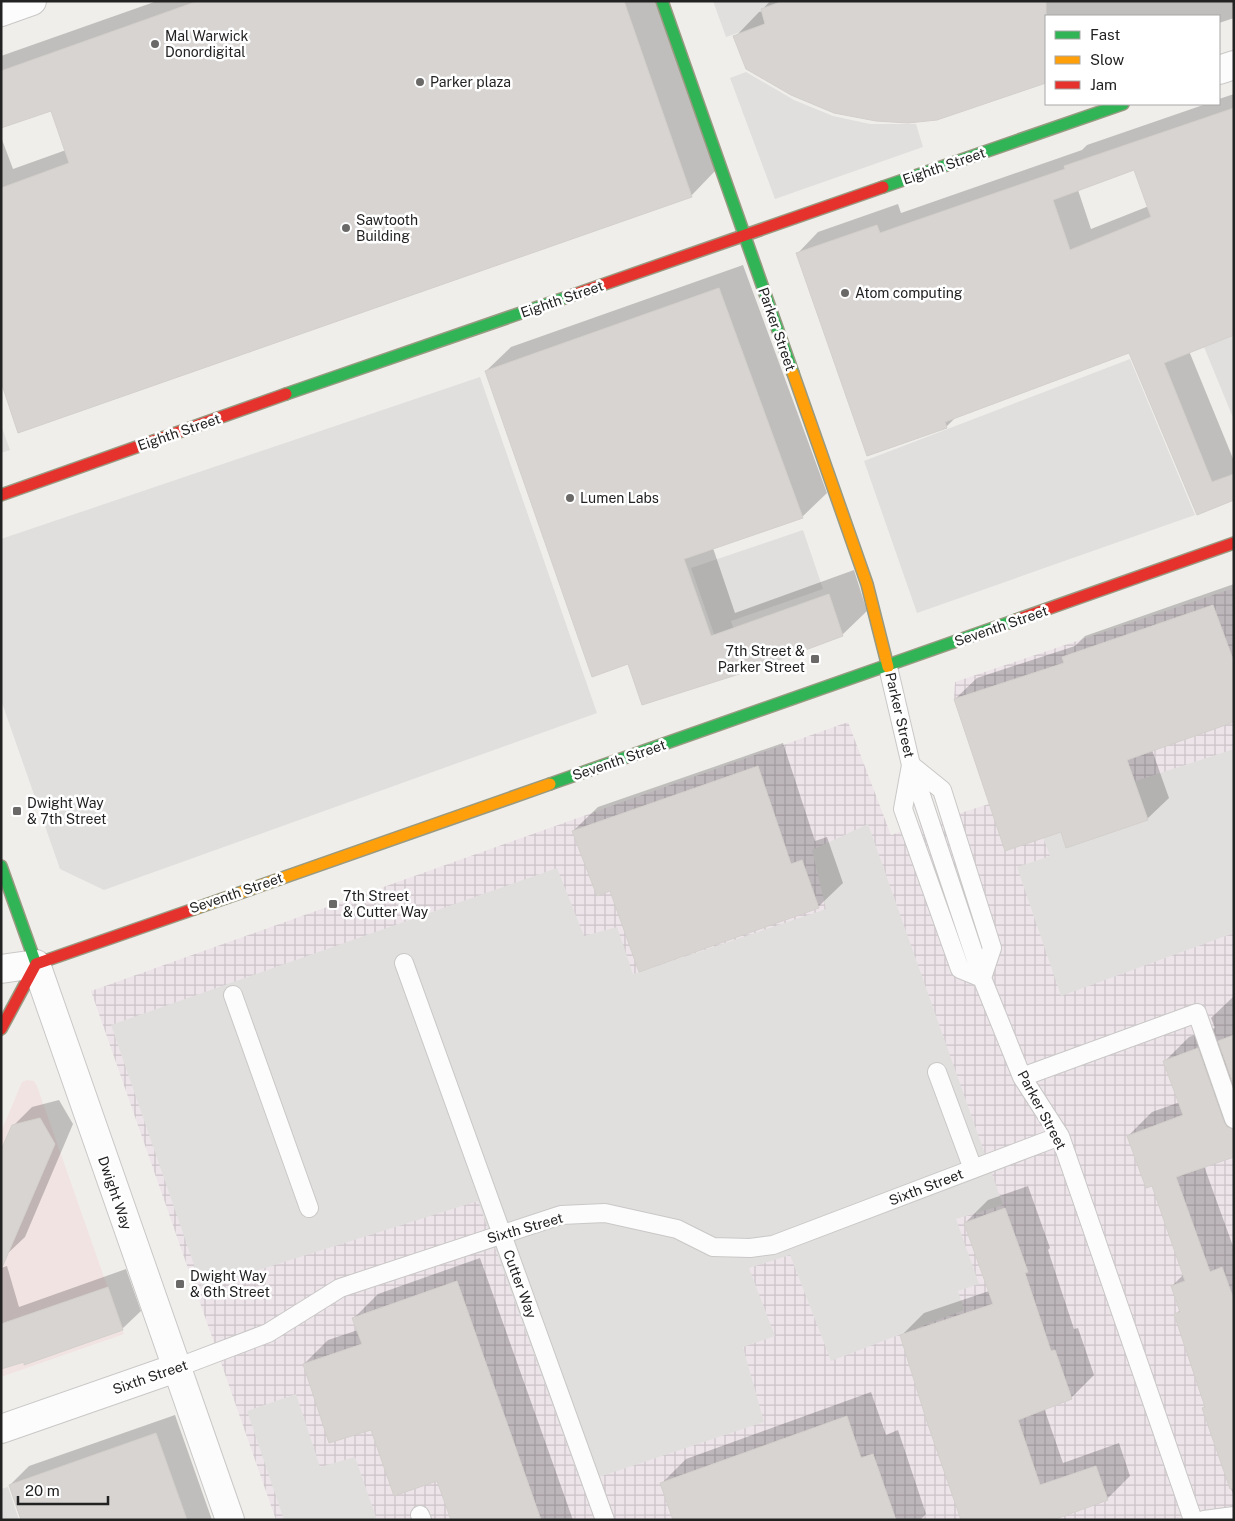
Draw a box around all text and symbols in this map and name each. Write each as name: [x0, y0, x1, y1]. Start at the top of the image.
legend: [1045, 15, 1220, 105]
text: Fast: [1090, 26, 1120, 43]
place label: Mal Warwick Donordigital: [165, 28, 248, 60]
marker: Mal Warwick Donordigital: [149, 38, 161, 50]
text: Slow: [1090, 51, 1125, 68]
place label: Parker plaza: [430, 74, 511, 90]
marker: Parker plaza: [414, 76, 426, 88]
text: Jam: [1090, 76, 1117, 93]
street label: Eighth Street: [901, 144, 987, 188]
place label: Sawtooth Building: [356, 212, 418, 244]
marker: Sawtooth Building: [340, 222, 352, 234]
street label: Eighth Street: [519, 277, 605, 321]
street label: Parker Street: [755, 285, 799, 373]
place label: Atom computing: [855, 285, 963, 301]
marker: Atom computing: [839, 287, 851, 299]
street label: Eighth Street: [136, 410, 222, 454]
place label: Lumen Labs: [580, 490, 659, 506]
marker: Lumen Labs: [564, 492, 576, 504]
street label: Seventh Street: [952, 603, 1050, 649]
place label: 7th Street & Parker Street: [718, 643, 805, 675]
marker: 7th Street & Parker Street: [809, 653, 821, 665]
street label: Parker Street: [882, 671, 918, 759]
street label: Seventh Street: [570, 737, 668, 783]
place label: Dwight Way & 7th Street: [27, 795, 107, 827]
marker: Dwight Way & 7th Street: [11, 805, 23, 817]
street label: Seventh Street: [187, 870, 285, 916]
place label: 7th Street & Cutter Way: [343, 888, 429, 920]
marker: 7th Street & Cutter Way: [327, 898, 339, 910]
street label: Parker Street: [1014, 1068, 1070, 1152]
street label: Dwight Way: [95, 1154, 135, 1232]
street label: Sixth Street: [887, 1166, 965, 1208]
street label: Sixth Street: [485, 1210, 565, 1246]
street label: Cutter Way: [500, 1247, 540, 1321]
place label: Dwight Way & 6th Street: [190, 1268, 270, 1300]
marker: Dwight Way & 6th Street: [174, 1278, 186, 1290]
street label: Sixth Street: [110, 1357, 190, 1397]
scale bar: [18, 1474, 108, 1506]
text: 20 m: [25, 1482, 60, 1499]

